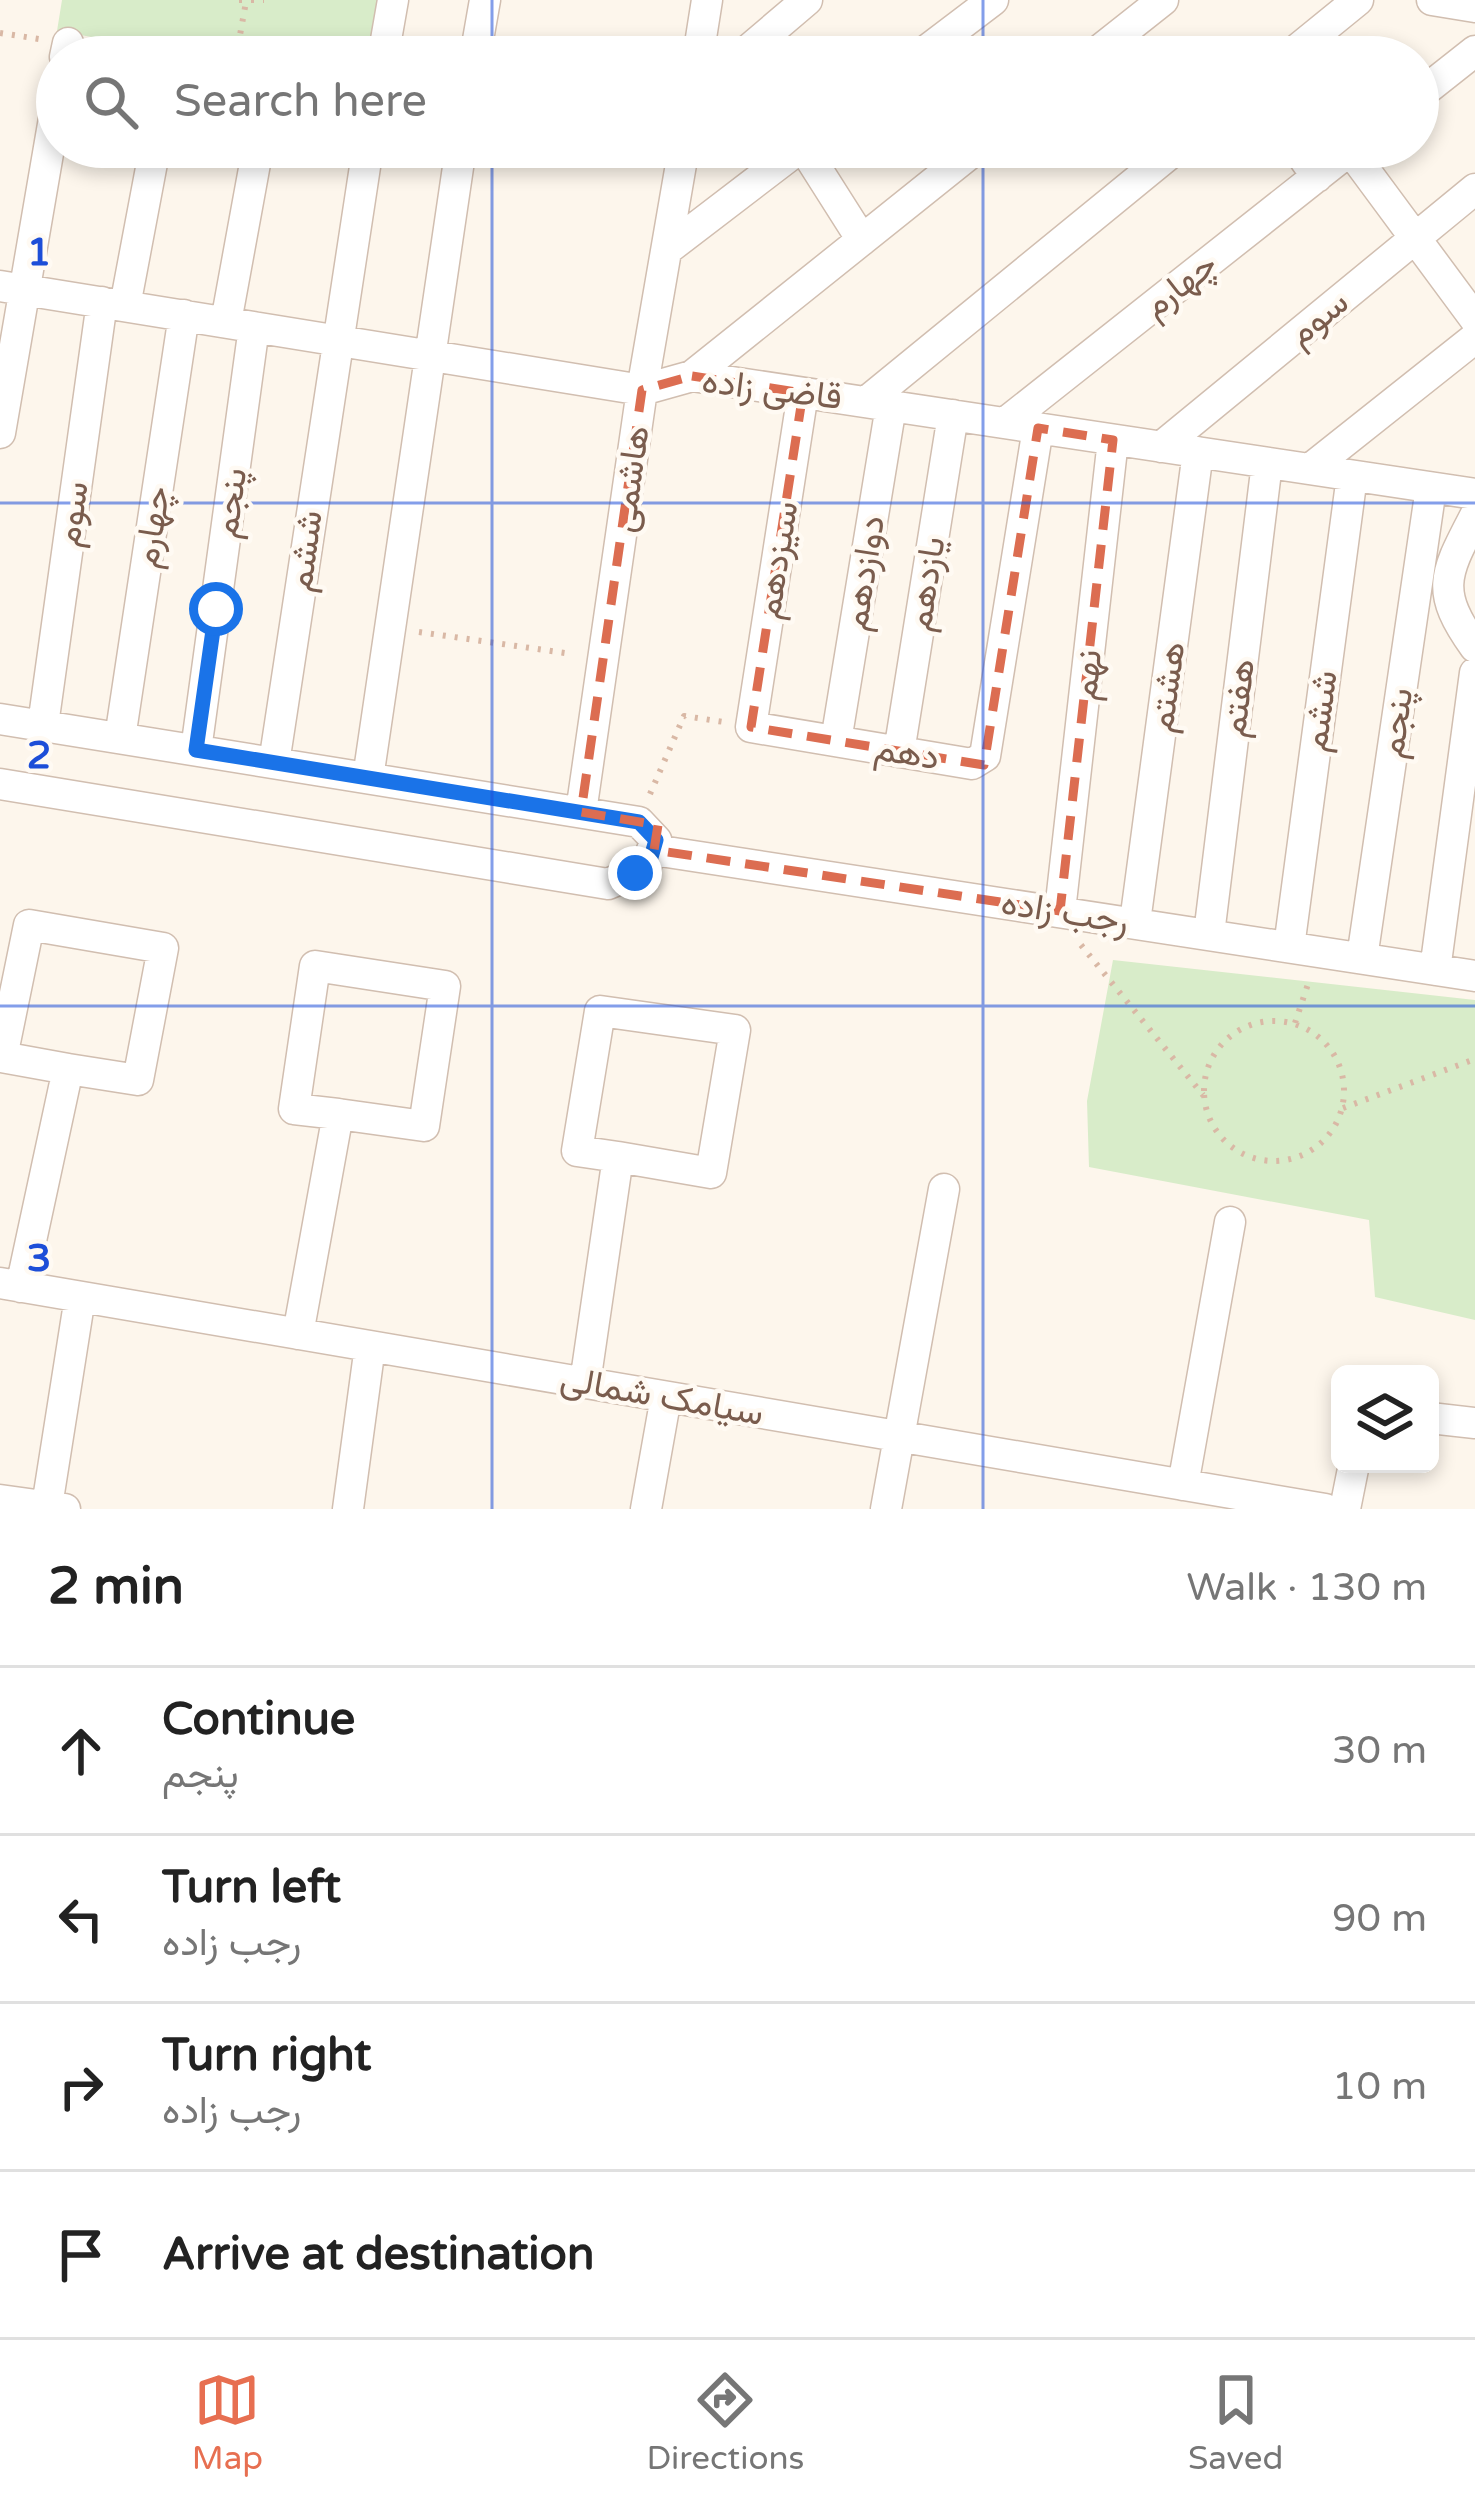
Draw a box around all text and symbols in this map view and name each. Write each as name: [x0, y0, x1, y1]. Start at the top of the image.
search box: [36, 36, 1439, 168]
icon: search: [78, 69, 144, 135]
text: Search here: [174, 75, 427, 129]
text: 1: [27, 229, 51, 276]
street label: چهارم: [1134, 243, 1227, 329]
street label: سوم: [1279, 281, 1358, 356]
street label: قاضی زاده: [699, 359, 845, 419]
street label: هاشمی: [601, 423, 659, 535]
street label: پنجم: [204, 465, 258, 541]
street label: سوم: [46, 478, 99, 550]
street label: چهارم: [124, 483, 182, 571]
street label: سیزدهم: [746, 498, 809, 622]
street label: ششم: [278, 508, 333, 595]
street label: دوازدهم: [834, 512, 895, 634]
street label: یازدهم: [897, 534, 956, 635]
route start: [189, 582, 243, 636]
street label: هشتم: [1139, 639, 1196, 735]
street label: نهم: [1063, 647, 1112, 703]
street label: هفتم: [1212, 656, 1265, 740]
street label: ششم: [1293, 668, 1348, 755]
street label: پنجم: [1370, 685, 1424, 761]
street label: دهم: [871, 727, 942, 780]
text: 2: [27, 732, 51, 779]
route end: [608, 846, 662, 900]
street label: رجب زاده: [998, 881, 1132, 943]
text: 3: [27, 1235, 51, 1282]
street label: سیامک شمالی: [557, 1357, 767, 1435]
map controls: [1331, 1365, 1439, 1473]
button: layers: [1331, 1365, 1439, 1473]
text: 2 min: [48, 1556, 184, 1618]
text: Walk · 130 m: [1186, 1564, 1427, 1611]
text: Continue: [162, 1693, 355, 1747]
icon: ahead: [48, 1718, 114, 1784]
text: 30 m: [1332, 1727, 1427, 1774]
text: پنجم: [162, 1751, 239, 1798]
text: Turn left: [162, 1861, 341, 1915]
icon: left: [48, 1886, 114, 1952]
text: 90 m: [1332, 1895, 1427, 1942]
text: رجب زاده: [162, 1919, 301, 1966]
text: Turn right: [162, 2029, 371, 2083]
icon: right: [48, 2054, 114, 2120]
text: 10 m: [1332, 2063, 1427, 2110]
text: رجب زاده: [162, 2087, 301, 2134]
icon: arrive: [48, 2222, 114, 2288]
text: Arrive at destination: [162, 2228, 594, 2282]
tab: Map: [192, 2367, 263, 2478]
tab: Directions: [647, 2367, 804, 2478]
tab: Saved: [1188, 2367, 1283, 2478]

